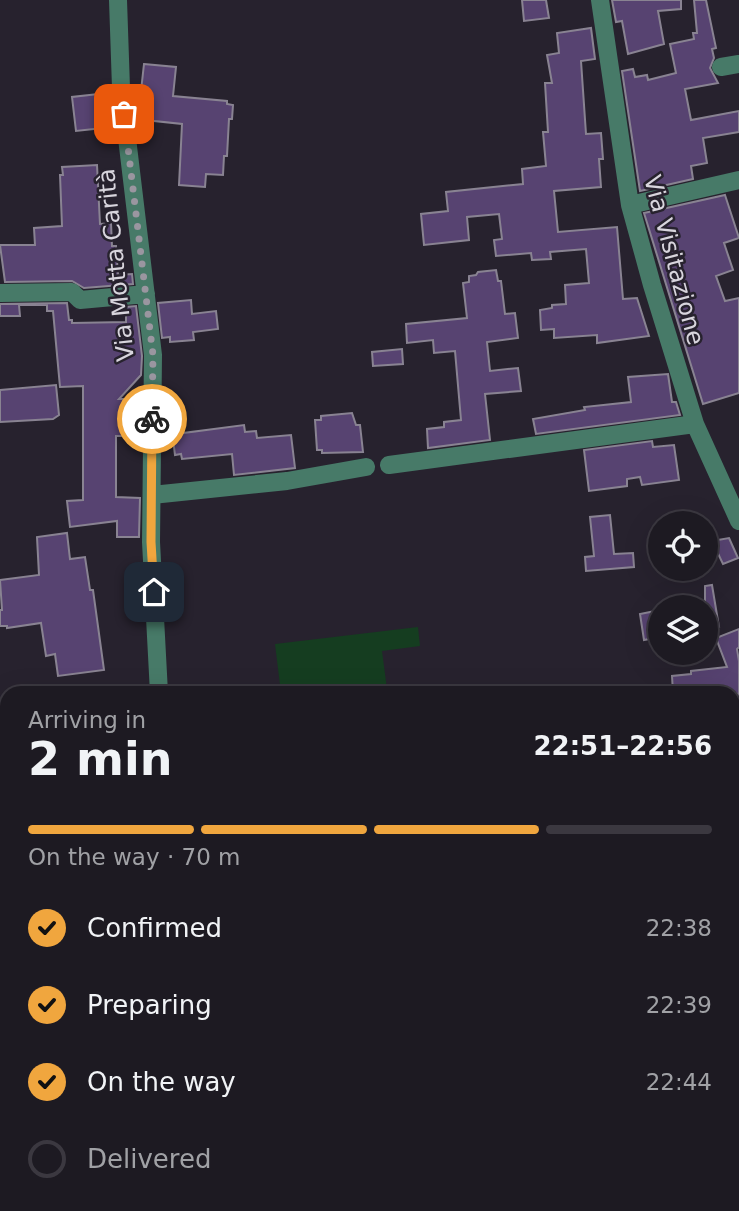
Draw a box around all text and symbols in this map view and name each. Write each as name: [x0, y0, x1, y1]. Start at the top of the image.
pin: [94, 84, 154, 144]
icon: bag: [105, 95, 143, 133]
street label: Via Motta Carità: [92, 167, 140, 363]
street label: Via Visitazione: [638, 172, 710, 348]
courier: [117, 384, 187, 454]
icon: bike: [133, 400, 171, 438]
map controls: [648, 511, 718, 665]
button: locate: [648, 511, 718, 581]
pin: [124, 562, 184, 622]
icon: home: [135, 573, 173, 611]
button: layers: [648, 595, 718, 665]
text: Arriving in: [28, 707, 146, 733]
text: 22:51–22:56: [533, 731, 712, 761]
text: 2 min: [28, 732, 172, 786]
text: On the way · 70 m: [28, 844, 240, 870]
icon: check: [28, 909, 66, 947]
text: Confirmed: [87, 913, 222, 943]
text: 22:38: [646, 915, 712, 941]
icon: check: [28, 986, 66, 1024]
text: Preparing: [87, 990, 212, 1020]
text: 22:39: [646, 992, 712, 1018]
icon: check: [28, 1063, 66, 1101]
text: On the way: [87, 1067, 236, 1097]
text: 22:44: [646, 1069, 712, 1095]
text: Delivered: [87, 1144, 211, 1174]

